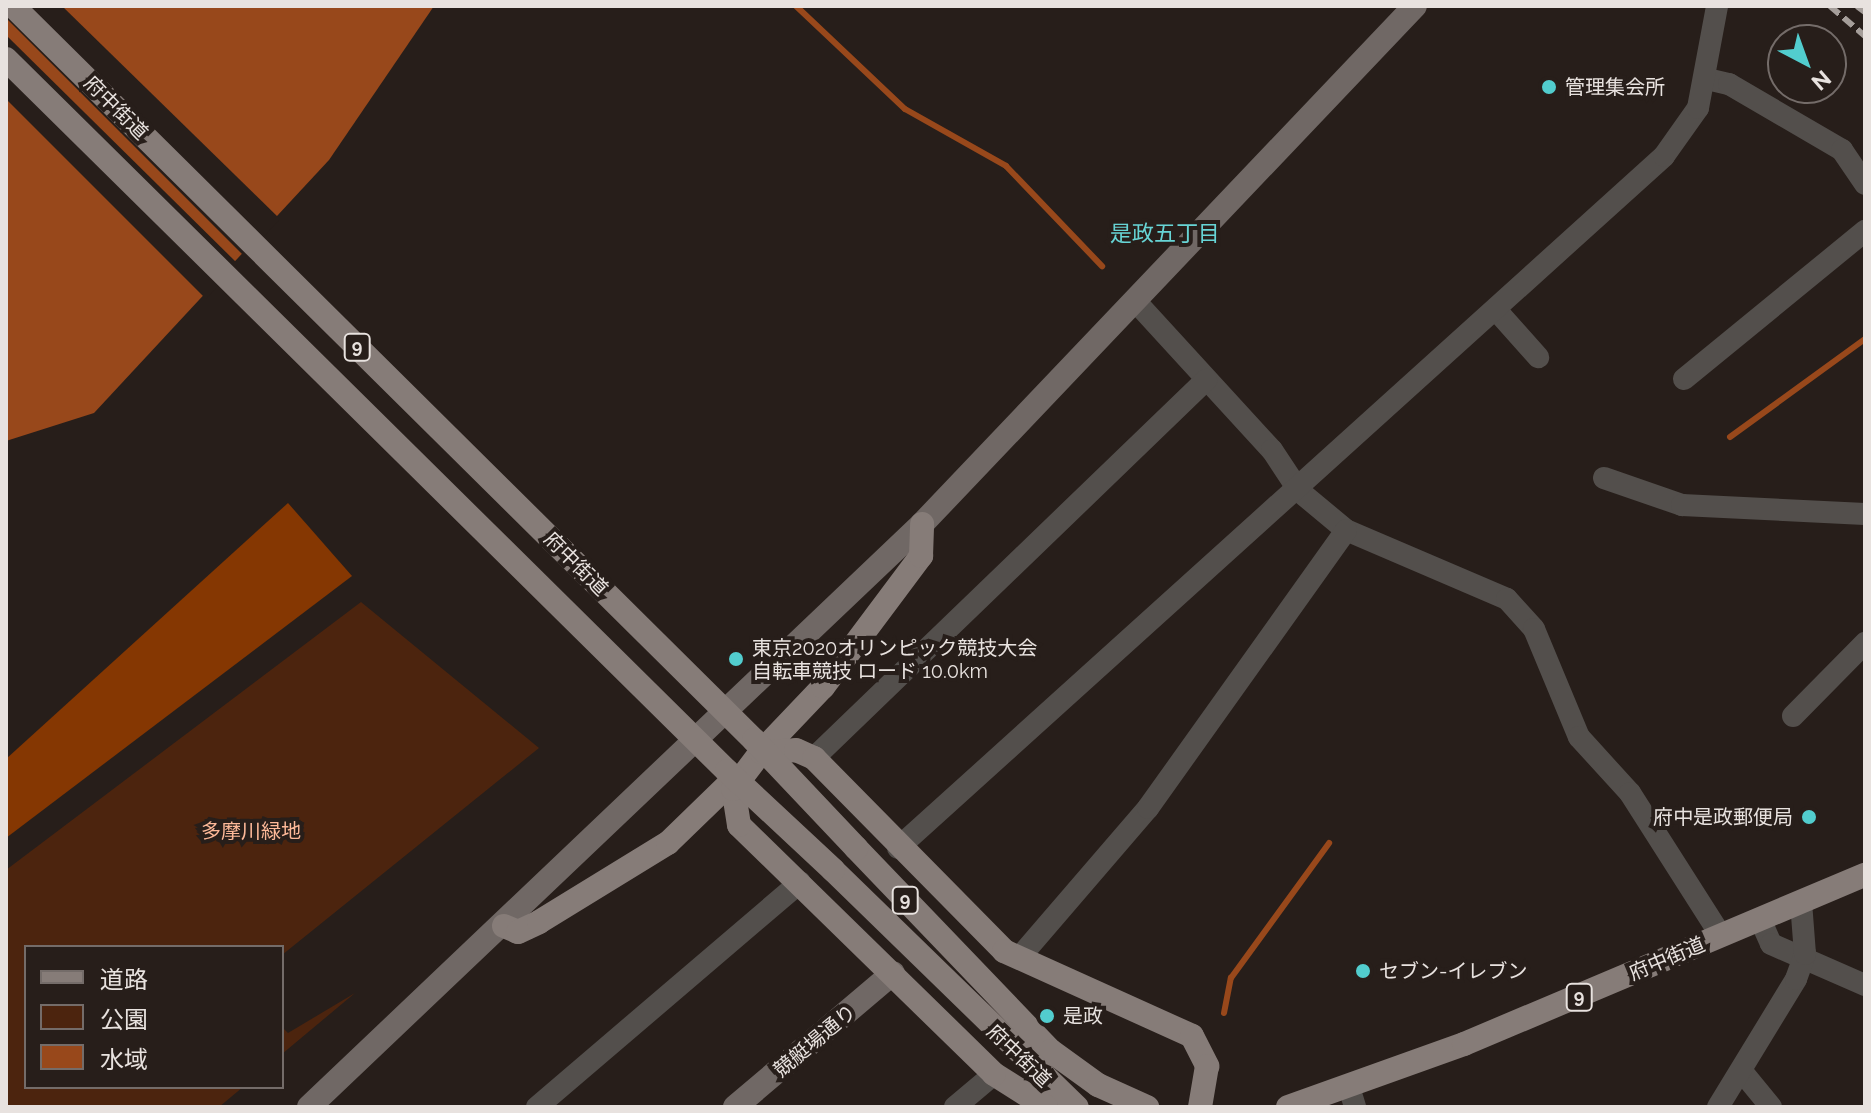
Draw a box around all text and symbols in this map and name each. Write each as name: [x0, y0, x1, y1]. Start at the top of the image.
north arrow: [1767, 24, 1847, 104]
text: N: [1807, 65, 1836, 96]
street label: 府中街道: [79, 71, 153, 145]
place label: 管理集会所: [1565, 75, 1665, 99]
marker: 管理集会所: [1540, 78, 1558, 96]
district label: 是政五丁目: [1110, 221, 1220, 247]
road number: 9: [343, 333, 371, 361]
street label: 府中街道: [539, 527, 613, 601]
place label: 東京2020オリンピック競技大会 自転車競技 ロード 10.0km: [752, 636, 1037, 683]
marker: 東京2020オリンピック競技大会 自転車競技 ロード 10.0km: [727, 650, 745, 668]
place label: 府中是政郵便局: [1653, 805, 1793, 829]
marker: 府中是政郵便局: [1800, 808, 1818, 826]
park label: 多摩川緑地: [201, 819, 301, 843]
road number: 9: [891, 886, 919, 914]
street label: 府中街道: [1625, 932, 1709, 986]
legend: [24, 945, 284, 1089]
place label: セブン-イレブン: [1379, 959, 1527, 983]
marker: セブン-イレブン: [1354, 962, 1372, 980]
text: 道路: [100, 965, 148, 994]
road number: 9: [1565, 983, 1593, 1011]
street label: 競艇場通り: [769, 1000, 861, 1082]
place label: 是政: [1063, 1004, 1103, 1028]
text: 公園: [100, 1005, 148, 1034]
marker: 是政: [1038, 1007, 1056, 1025]
street label: 府中街道: [982, 1020, 1056, 1092]
text: 水域: [100, 1045, 148, 1074]

